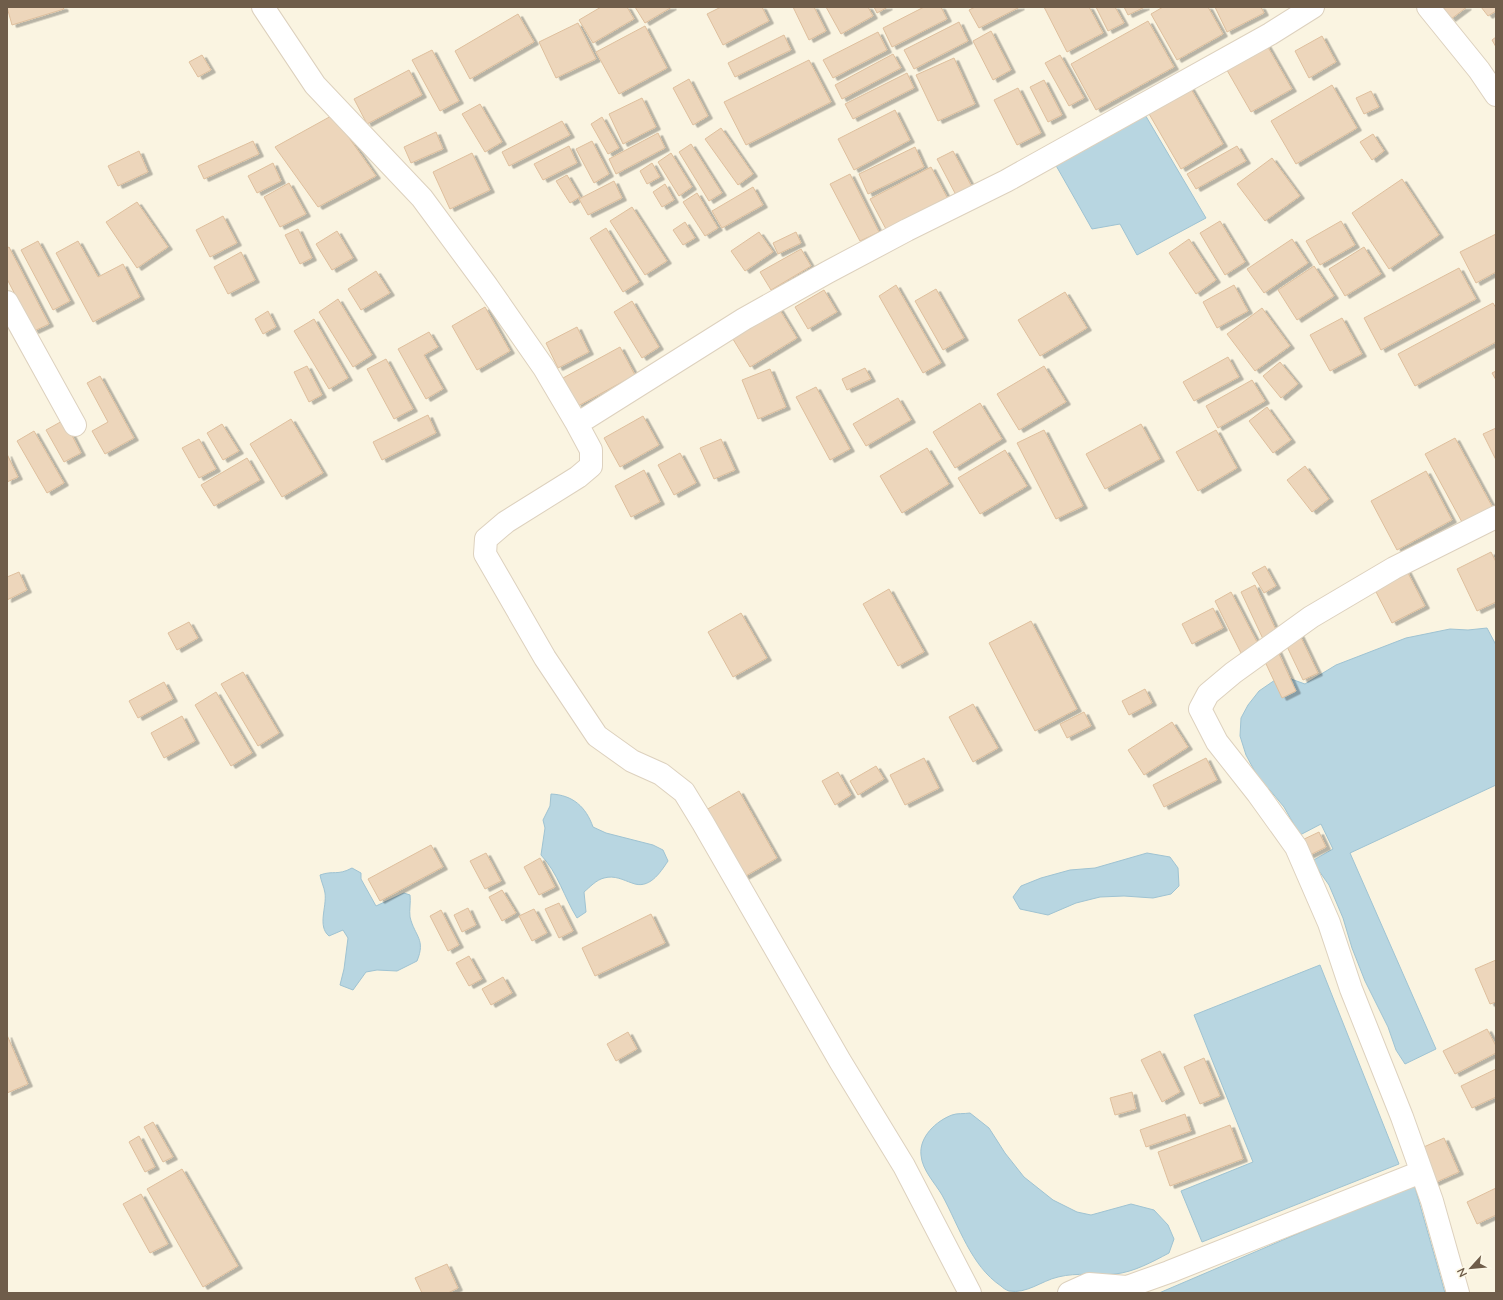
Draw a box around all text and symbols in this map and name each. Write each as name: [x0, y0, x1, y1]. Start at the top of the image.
north arrow: [1451, 1248, 1491, 1288]
text: N: [1454, 1266, 1469, 1279]

